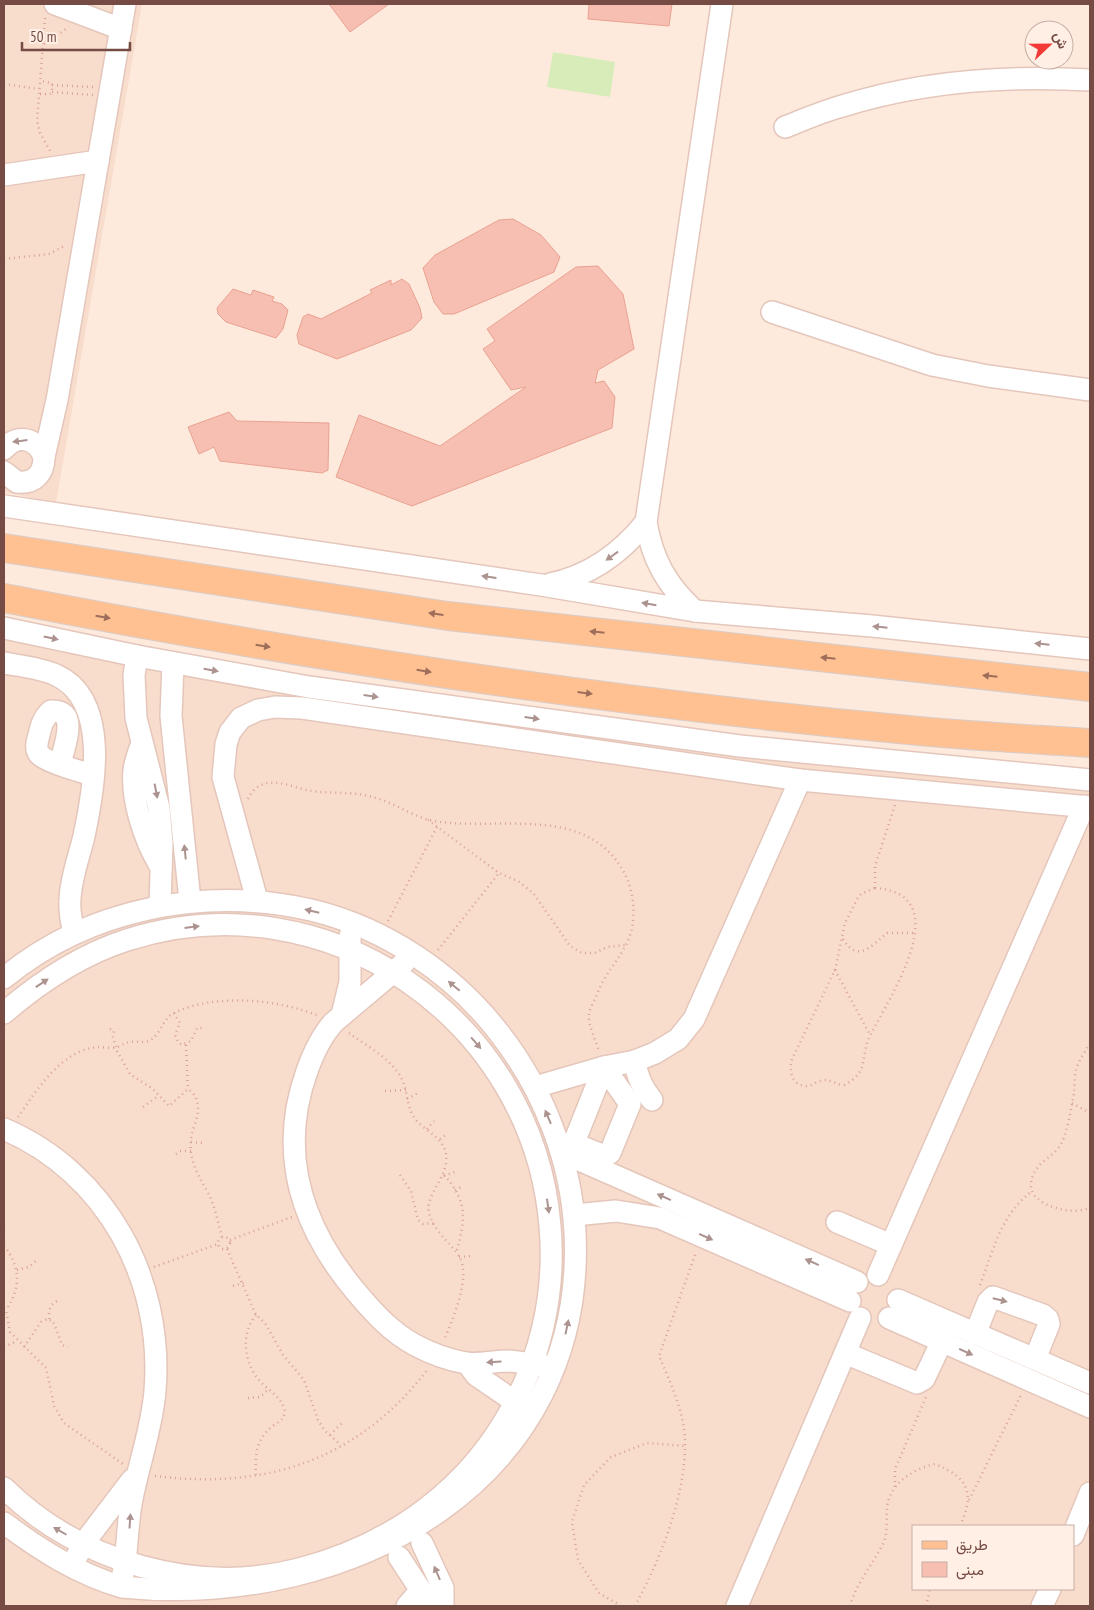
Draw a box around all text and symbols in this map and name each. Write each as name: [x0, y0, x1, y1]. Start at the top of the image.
scale bar: [22, 20, 130, 52]
north arrow: [1024, 20, 1074, 70]
text: 50 m: [30, 27, 56, 46]
text: ش: [1050, 29, 1073, 51]
one-way arrow: [12, 437, 28, 445]
one-way arrow: [605, 551, 619, 561]
one-way arrow: [480, 573, 496, 581]
one-way arrow: [641, 599, 657, 607]
one-way arrow: [427, 610, 443, 618]
one-way arrow: [96, 613, 112, 621]
one-way arrow: [872, 623, 888, 631]
one-way arrow: [589, 628, 605, 636]
one-way arrow: [44, 634, 59, 642]
one-way arrow: [1033, 640, 1049, 648]
one-way arrow: [256, 642, 272, 650]
one-way arrow: [820, 654, 836, 662]
one-way arrow: [203, 666, 219, 674]
one-way arrow: [416, 667, 432, 675]
one-way arrow: [981, 672, 997, 680]
one-way arrow: [577, 689, 593, 697]
one-way arrow: [364, 692, 380, 700]
one-way arrow: [525, 714, 541, 722]
one-way arrow: [152, 784, 160, 799]
one-way arrow: [181, 844, 189, 860]
one-way arrow: [305, 907, 320, 915]
one-way arrow: [185, 923, 201, 931]
one-way arrow: [35, 978, 49, 987]
one-way arrow: [448, 980, 461, 991]
one-way arrow: [471, 1037, 482, 1050]
one-way arrow: [544, 1109, 552, 1124]
one-way arrow: [657, 1192, 671, 1200]
one-way arrow: [544, 1198, 552, 1214]
one-way arrow: [699, 1234, 713, 1242]
one-way arrow: [805, 1258, 819, 1266]
one-way arrow: [992, 1296, 1008, 1304]
one-way arrow: [564, 1319, 572, 1335]
one-way arrow: [959, 1348, 973, 1356]
one-way arrow: [486, 1358, 502, 1366]
one-way arrow: [126, 1513, 134, 1529]
legend: [912, 1525, 1074, 1590]
one-way arrow: [54, 1526, 67, 1535]
text: طريق: [956, 1535, 988, 1555]
text: مبنى: [956, 1560, 984, 1580]
one-way arrow: [433, 1566, 441, 1581]

